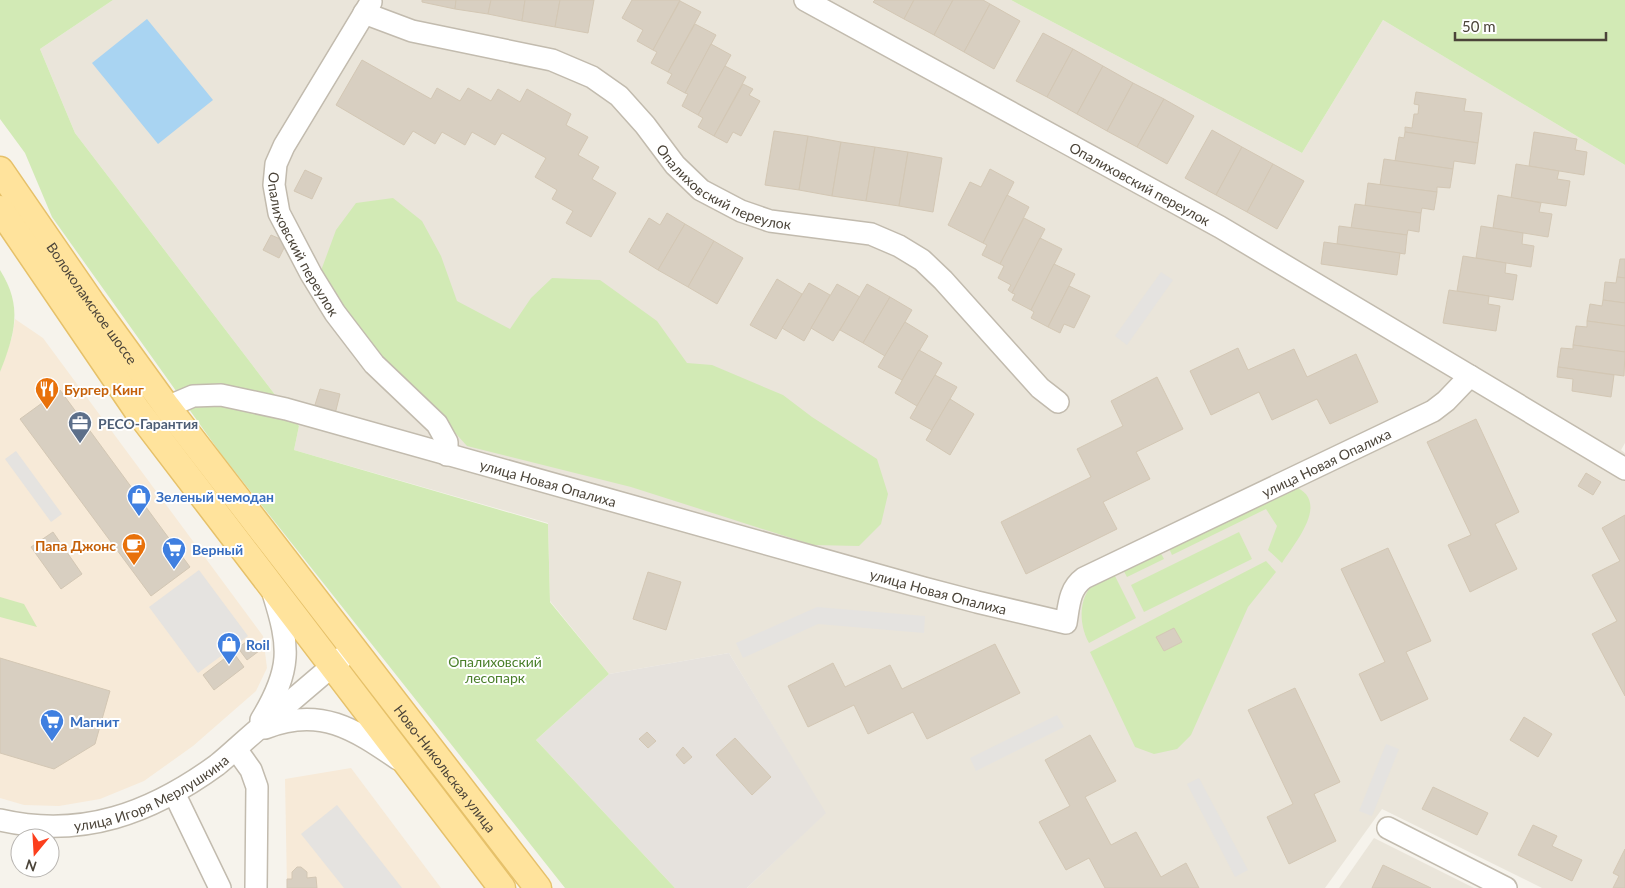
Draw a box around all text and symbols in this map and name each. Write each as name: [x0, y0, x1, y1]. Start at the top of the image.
scale bar: [1455, 10, 1606, 42]
text: 50 m: [1462, 17, 1496, 35]
street label: Опалиховский переулок: [1067, 138, 1214, 229]
street label: Опалиховский переулок: [653, 140, 793, 232]
street label: Опалиховский переулок: [265, 171, 344, 320]
street label: Волоколамское шоссе: [44, 239, 141, 367]
restaurant icon: Бургер Кинг: [34, 376, 60, 410]
place label: Бургер Кинг: [64, 381, 144, 398]
office icon: РЕСО-Гарантия: [67, 410, 93, 444]
place label: РЕСО-Гарантия: [98, 415, 198, 432]
street label: улица Новая Опалиха: [1259, 424, 1393, 500]
street label: улица Новая Опалиха: [478, 455, 618, 510]
shop icon: Зеленый чемодан: [126, 483, 152, 517]
place label: Зеленый чемодан: [156, 488, 274, 505]
cafe icon: Папа Джонс: [121, 532, 147, 566]
supermarket icon: Верный: [161, 536, 187, 570]
place label: Папа Джонс: [35, 537, 116, 554]
place label: Верный: [192, 541, 243, 558]
street label: улица Новая Опалиха: [868, 565, 1008, 617]
shop icon: Roil: [216, 631, 242, 665]
place label: Roil: [246, 636, 270, 653]
park label: Опалиховский лесопарк: [448, 653, 542, 686]
street label: Ново-Никольская улица: [391, 701, 500, 835]
supermarket icon: Магнит: [39, 708, 65, 742]
place label: Магнит: [70, 713, 120, 730]
street label: улица Игоря Мерлушкина: [73, 751, 232, 834]
north arrow: [10, 828, 60, 878]
text: N: [23, 856, 39, 876]

